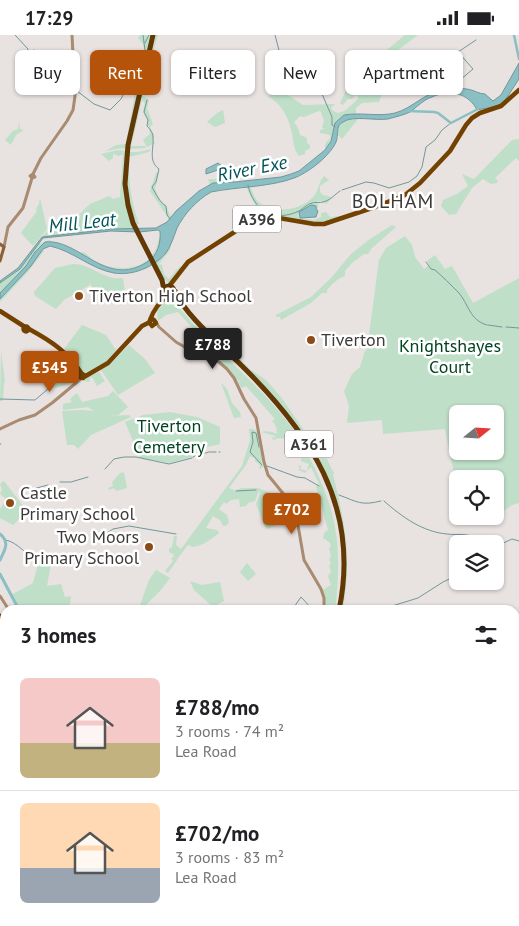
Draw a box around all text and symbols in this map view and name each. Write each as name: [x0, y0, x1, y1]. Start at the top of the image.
text: 17:29: [25, 6, 73, 30]
chip: Buy: [15, 50, 80, 95]
chip: Rent: [90, 50, 161, 95]
chip: Filters: [171, 50, 255, 95]
chip: New: [265, 50, 335, 95]
chip: Apartment: [345, 50, 463, 95]
water label: River Exe: [215, 149, 289, 187]
district label: BOLHAM: [352, 188, 434, 214]
road number: A396: [233, 205, 281, 233]
water label: Mill Leat: [47, 206, 118, 237]
place label: Tiverton High School: [89, 284, 252, 307]
marker: Tiverton High School: [73, 290, 85, 302]
pin: £788: [183, 327, 243, 370]
place label: Tiverton: [321, 328, 386, 351]
text: £788: [195, 334, 231, 354]
marker: Tiverton: [305, 334, 317, 346]
park label: Knightshayes Court: [399, 334, 501, 378]
pin: £545: [20, 351, 80, 393]
text: £545: [32, 357, 68, 377]
north arrow: [449, 405, 504, 460]
map controls: [449, 405, 504, 590]
park label: Tiverton Cemetery: [133, 414, 206, 458]
road number: A361: [285, 431, 333, 457]
button: locate: [449, 470, 504, 525]
place label: Castle Primary School: [20, 481, 135, 525]
pin: £702: [262, 493, 322, 535]
marker: Castle Primary School: [4, 497, 16, 509]
text: £702: [274, 499, 310, 519]
place label: Two Moors Primary School: [24, 525, 140, 569]
button: layers: [449, 535, 504, 590]
marker: Two Moors Primary School: [143, 541, 155, 553]
icon: filters: [472, 621, 500, 649]
text: 3 homes: [20, 622, 96, 649]
text: £788/mo: [175, 694, 259, 721]
icon: home: [60, 698, 120, 758]
text: 3 rooms · 74 m²: [175, 721, 284, 741]
text: Lea Road: [175, 741, 237, 761]
text: £702/mo: [175, 820, 259, 847]
icon: home: [60, 823, 120, 883]
text: 3 rooms · 83 m²: [175, 847, 284, 867]
text: Lea Road: [175, 867, 237, 887]

